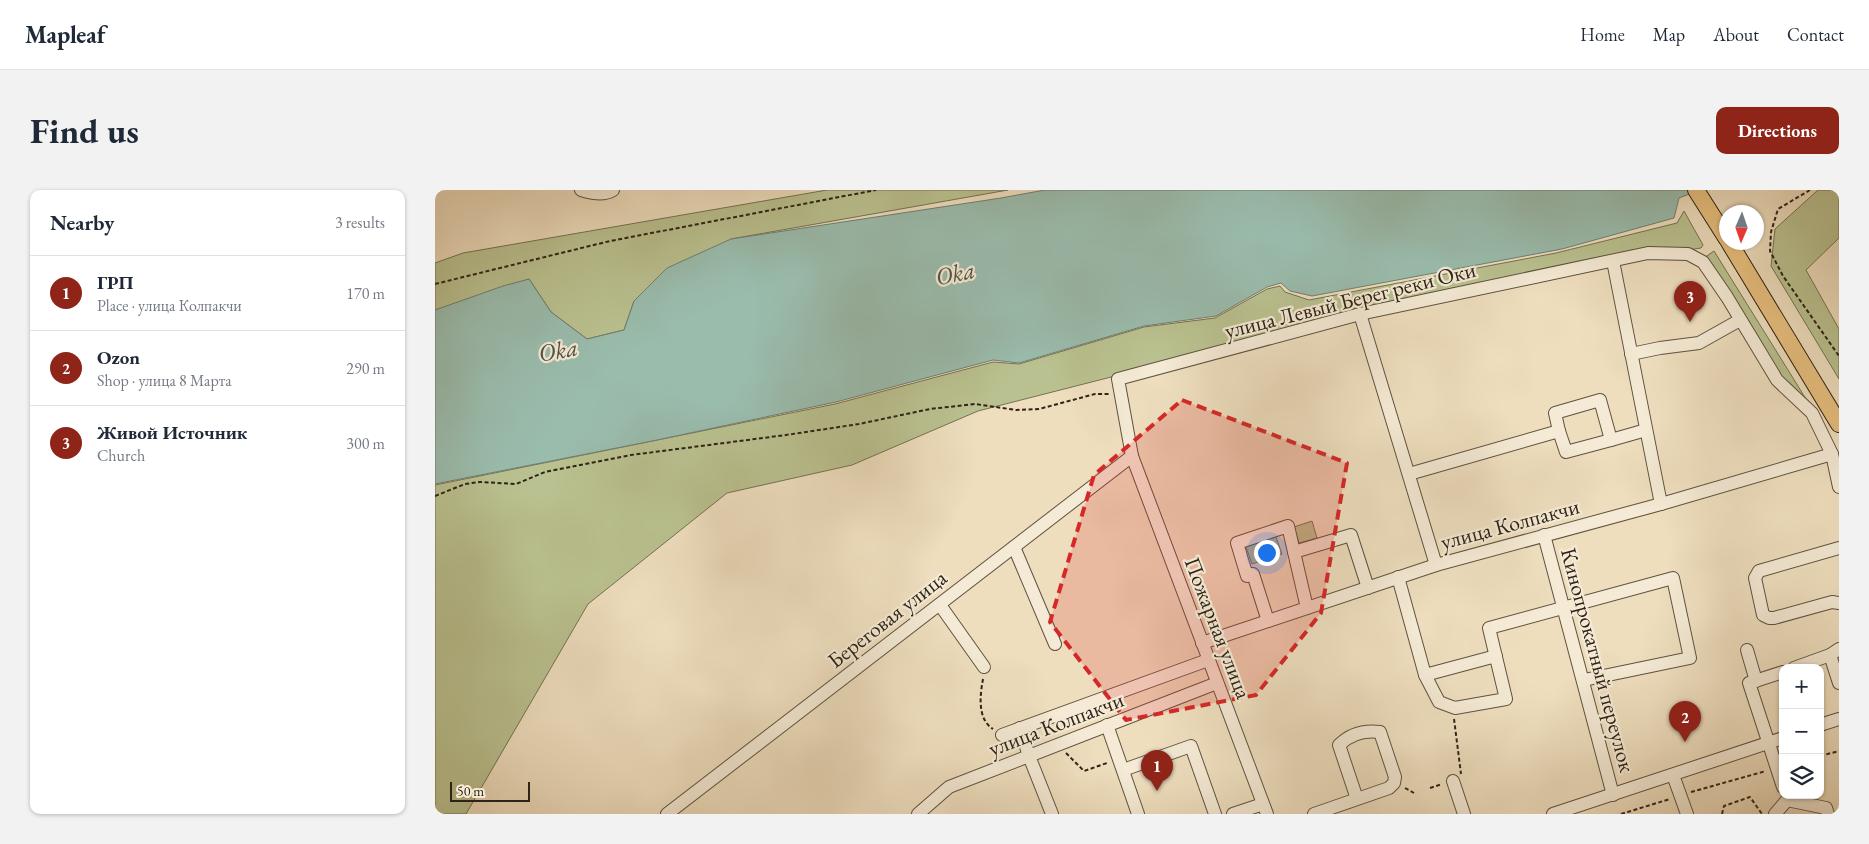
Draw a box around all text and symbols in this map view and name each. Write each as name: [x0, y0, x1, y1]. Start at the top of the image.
text: Mapleaf: [25, 19, 106, 50]
text: Home: [1580, 23, 1625, 46]
text: Map: [1653, 23, 1685, 46]
text: About: [1713, 23, 1759, 46]
text: Contact: [1787, 23, 1844, 46]
button: Directions: [1716, 107, 1839, 154]
text: Find us: [30, 108, 139, 153]
north arrow: [1719, 205, 1764, 250]
text: Nearby: [50, 209, 114, 236]
text: 3 results: [335, 212, 385, 233]
water label: Oka: [933, 254, 977, 292]
street label: улица Левый Берег реки Оки: [1221, 255, 1479, 345]
text: ГРП: [97, 270, 134, 295]
pin: 3: [1674, 281, 1706, 322]
text: 1: [62, 283, 70, 304]
text: 170 m: [346, 283, 385, 304]
text: Place · улица Колпакчи: [97, 295, 242, 316]
water label: Oka: [536, 331, 580, 369]
text: Ozon: [97, 345, 140, 370]
text: 2: [62, 358, 70, 379]
text: 290 m: [346, 358, 385, 379]
text: Shop · улица 8 Марта: [97, 370, 232, 391]
text: Живой Источник: [97, 420, 247, 445]
text: 3: [62, 433, 70, 454]
text: 300 m: [346, 433, 385, 454]
text: Church: [97, 445, 145, 466]
street label: улица Колпакчи: [1437, 491, 1583, 556]
your location: [1254, 540, 1280, 566]
street label: Кинопрокатный переулок: [1554, 544, 1642, 776]
street label: Пожарная улица: [1178, 553, 1258, 703]
street label: Береговая улица: [821, 563, 953, 675]
map controls: [1779, 664, 1824, 799]
button: +: [1779, 664, 1824, 709]
street label: улица Колпакчи: [984, 685, 1128, 763]
pin: 2: [1669, 701, 1701, 742]
button: −: [1779, 709, 1824, 754]
pin: 1: [1141, 750, 1173, 791]
button: layers: [1779, 754, 1824, 799]
scale bar: [450, 779, 530, 802]
text: 50 m: [457, 782, 484, 800]

